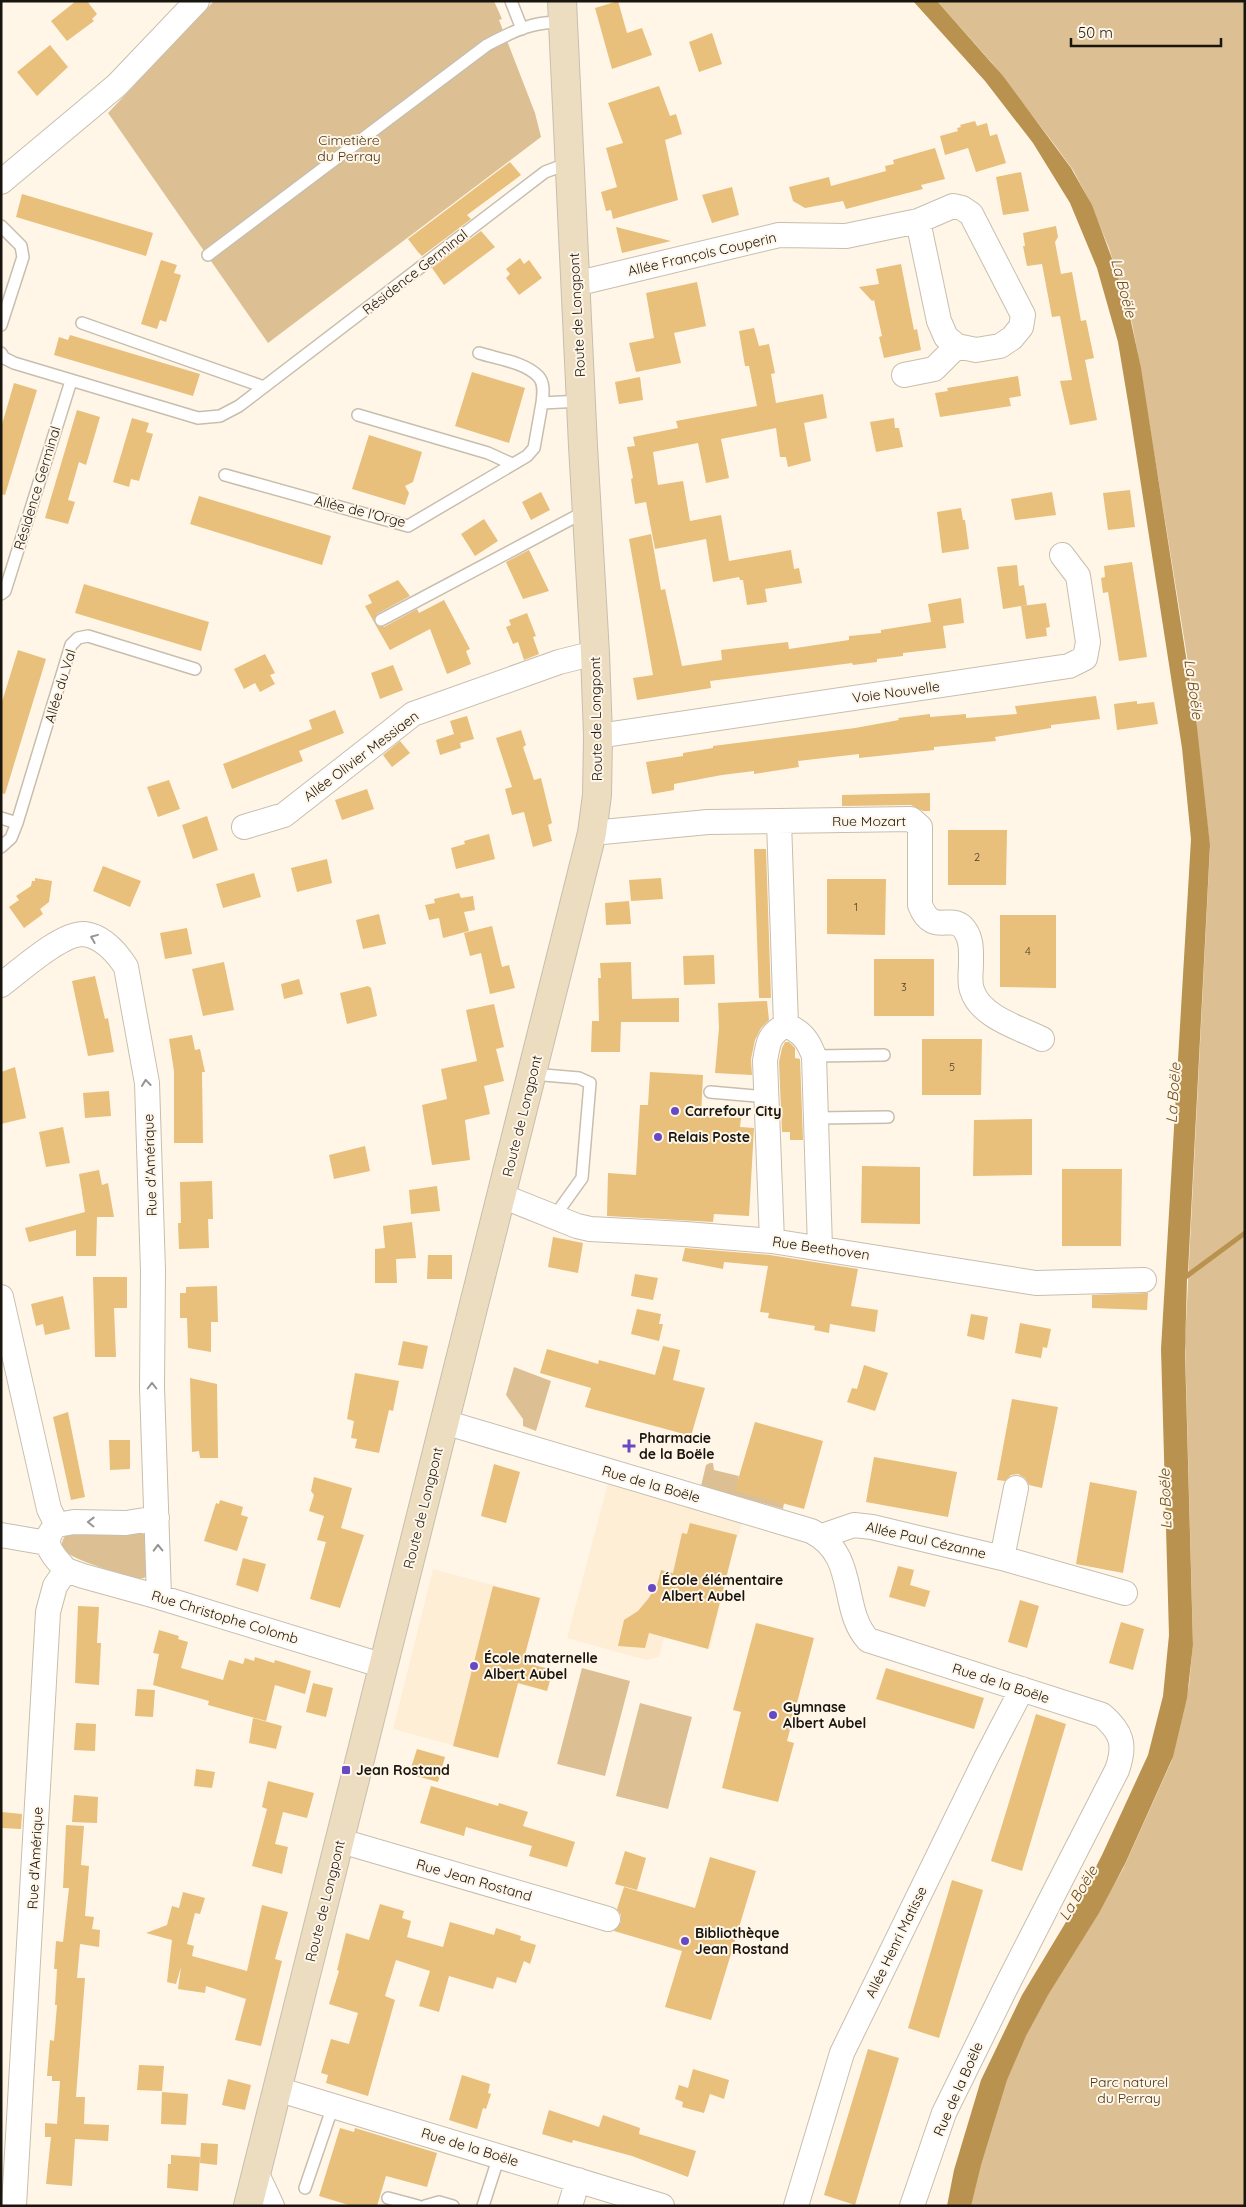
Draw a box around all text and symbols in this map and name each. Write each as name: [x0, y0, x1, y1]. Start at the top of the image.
scale bar: [1071, 15, 1221, 47]
text: 50 m: [1078, 23, 1113, 42]
park label: Cimetière du Perray: [317, 131, 381, 165]
street label: Résidence Germinal: [359, 225, 471, 319]
street label: Allée François Couperin: [626, 228, 778, 280]
street label: Route de Longpont: [565, 252, 589, 378]
water label: La Boële: [1107, 256, 1141, 320]
street label: Résidence Germinal: [10, 424, 64, 552]
street label: Allée de l'Orge: [312, 491, 408, 531]
street label: Allée du Val: [40, 647, 80, 725]
street label: Route de Longpont: [586, 656, 606, 782]
water label: La Boële: [1180, 658, 1208, 721]
street label: Voie Nouvelle: [851, 677, 941, 707]
street label: Allée Olivier Messiaen: [300, 707, 422, 805]
street label: Rue Mozart: [832, 812, 906, 830]
house number: 2: [974, 850, 980, 864]
house number: 1: [854, 900, 858, 914]
one-way arrow: [90, 934, 99, 944]
house number: 4: [1025, 944, 1031, 958]
house number: 3: [901, 980, 907, 994]
street label: Route de Longpont: [498, 1053, 546, 1179]
house number: 5: [949, 1060, 955, 1074]
water label: La Boële: [1161, 1062, 1185, 1124]
one-way arrow: [141, 1079, 152, 1087]
place label: Carrefour City: [685, 1102, 781, 1120]
marker: Carrefour City: [669, 1105, 681, 1117]
street label: Rue d'Amérique: [139, 1113, 161, 1217]
place label: Relais Poste: [668, 1128, 750, 1146]
marker: Relais Poste: [652, 1131, 664, 1143]
street label: Rue Beethoven: [771, 1232, 871, 1264]
one-way arrow: [147, 1381, 157, 1389]
place label: Pharmacie de la Boële: [639, 1429, 715, 1463]
marker: Pharmacie de la Boële: [623, 1440, 635, 1452]
street label: Route de Longpont: [399, 1445, 447, 1571]
street label: Rue de la Boële: [600, 1461, 702, 1507]
water label: La Boële: [1154, 1468, 1176, 1529]
one-way arrow: [87, 1517, 95, 1527]
street label: Allée Paul Cézanne: [864, 1517, 988, 1563]
one-way arrow: [153, 1544, 163, 1552]
place label: École élémentaire Albert Aubel: [662, 1571, 783, 1605]
marker: École élémentaire Albert Aubel: [646, 1582, 658, 1594]
street label: Rue Christophe Colomb: [149, 1586, 301, 1648]
place label: École maternelle Albert Aubel: [484, 1649, 598, 1683]
street label: Rue de la Boële: [950, 1659, 1052, 1707]
marker: École maternelle Albert Aubel: [468, 1660, 480, 1672]
place label: Gymnase Albert Aubel: [783, 1698, 866, 1732]
marker: Gymnase Albert Aubel: [767, 1709, 779, 1721]
place label: Jean Rostand: [356, 1761, 450, 1779]
marker: Jean Rostand: [340, 1764, 352, 1776]
street label: Rue d'Amérique: [23, 1806, 47, 1910]
street label: Route de Longpont: [301, 1838, 349, 1964]
street label: Rue Jean Rostand: [414, 1855, 534, 1905]
water label: La Boële: [1054, 1862, 1102, 1924]
street label: Allée Henri Matisse: [861, 1883, 931, 2001]
place label: Bibliothèque Jean Rostand: [695, 1924, 789, 1958]
marker: Bibliothèque Jean Rostand: [679, 1935, 691, 1947]
street label: Rue de la Boële: [929, 2039, 987, 2139]
park label: Parc naturel du Perray: [1090, 2073, 1168, 2107]
street label: Rue de la Boële: [419, 2124, 521, 2170]

